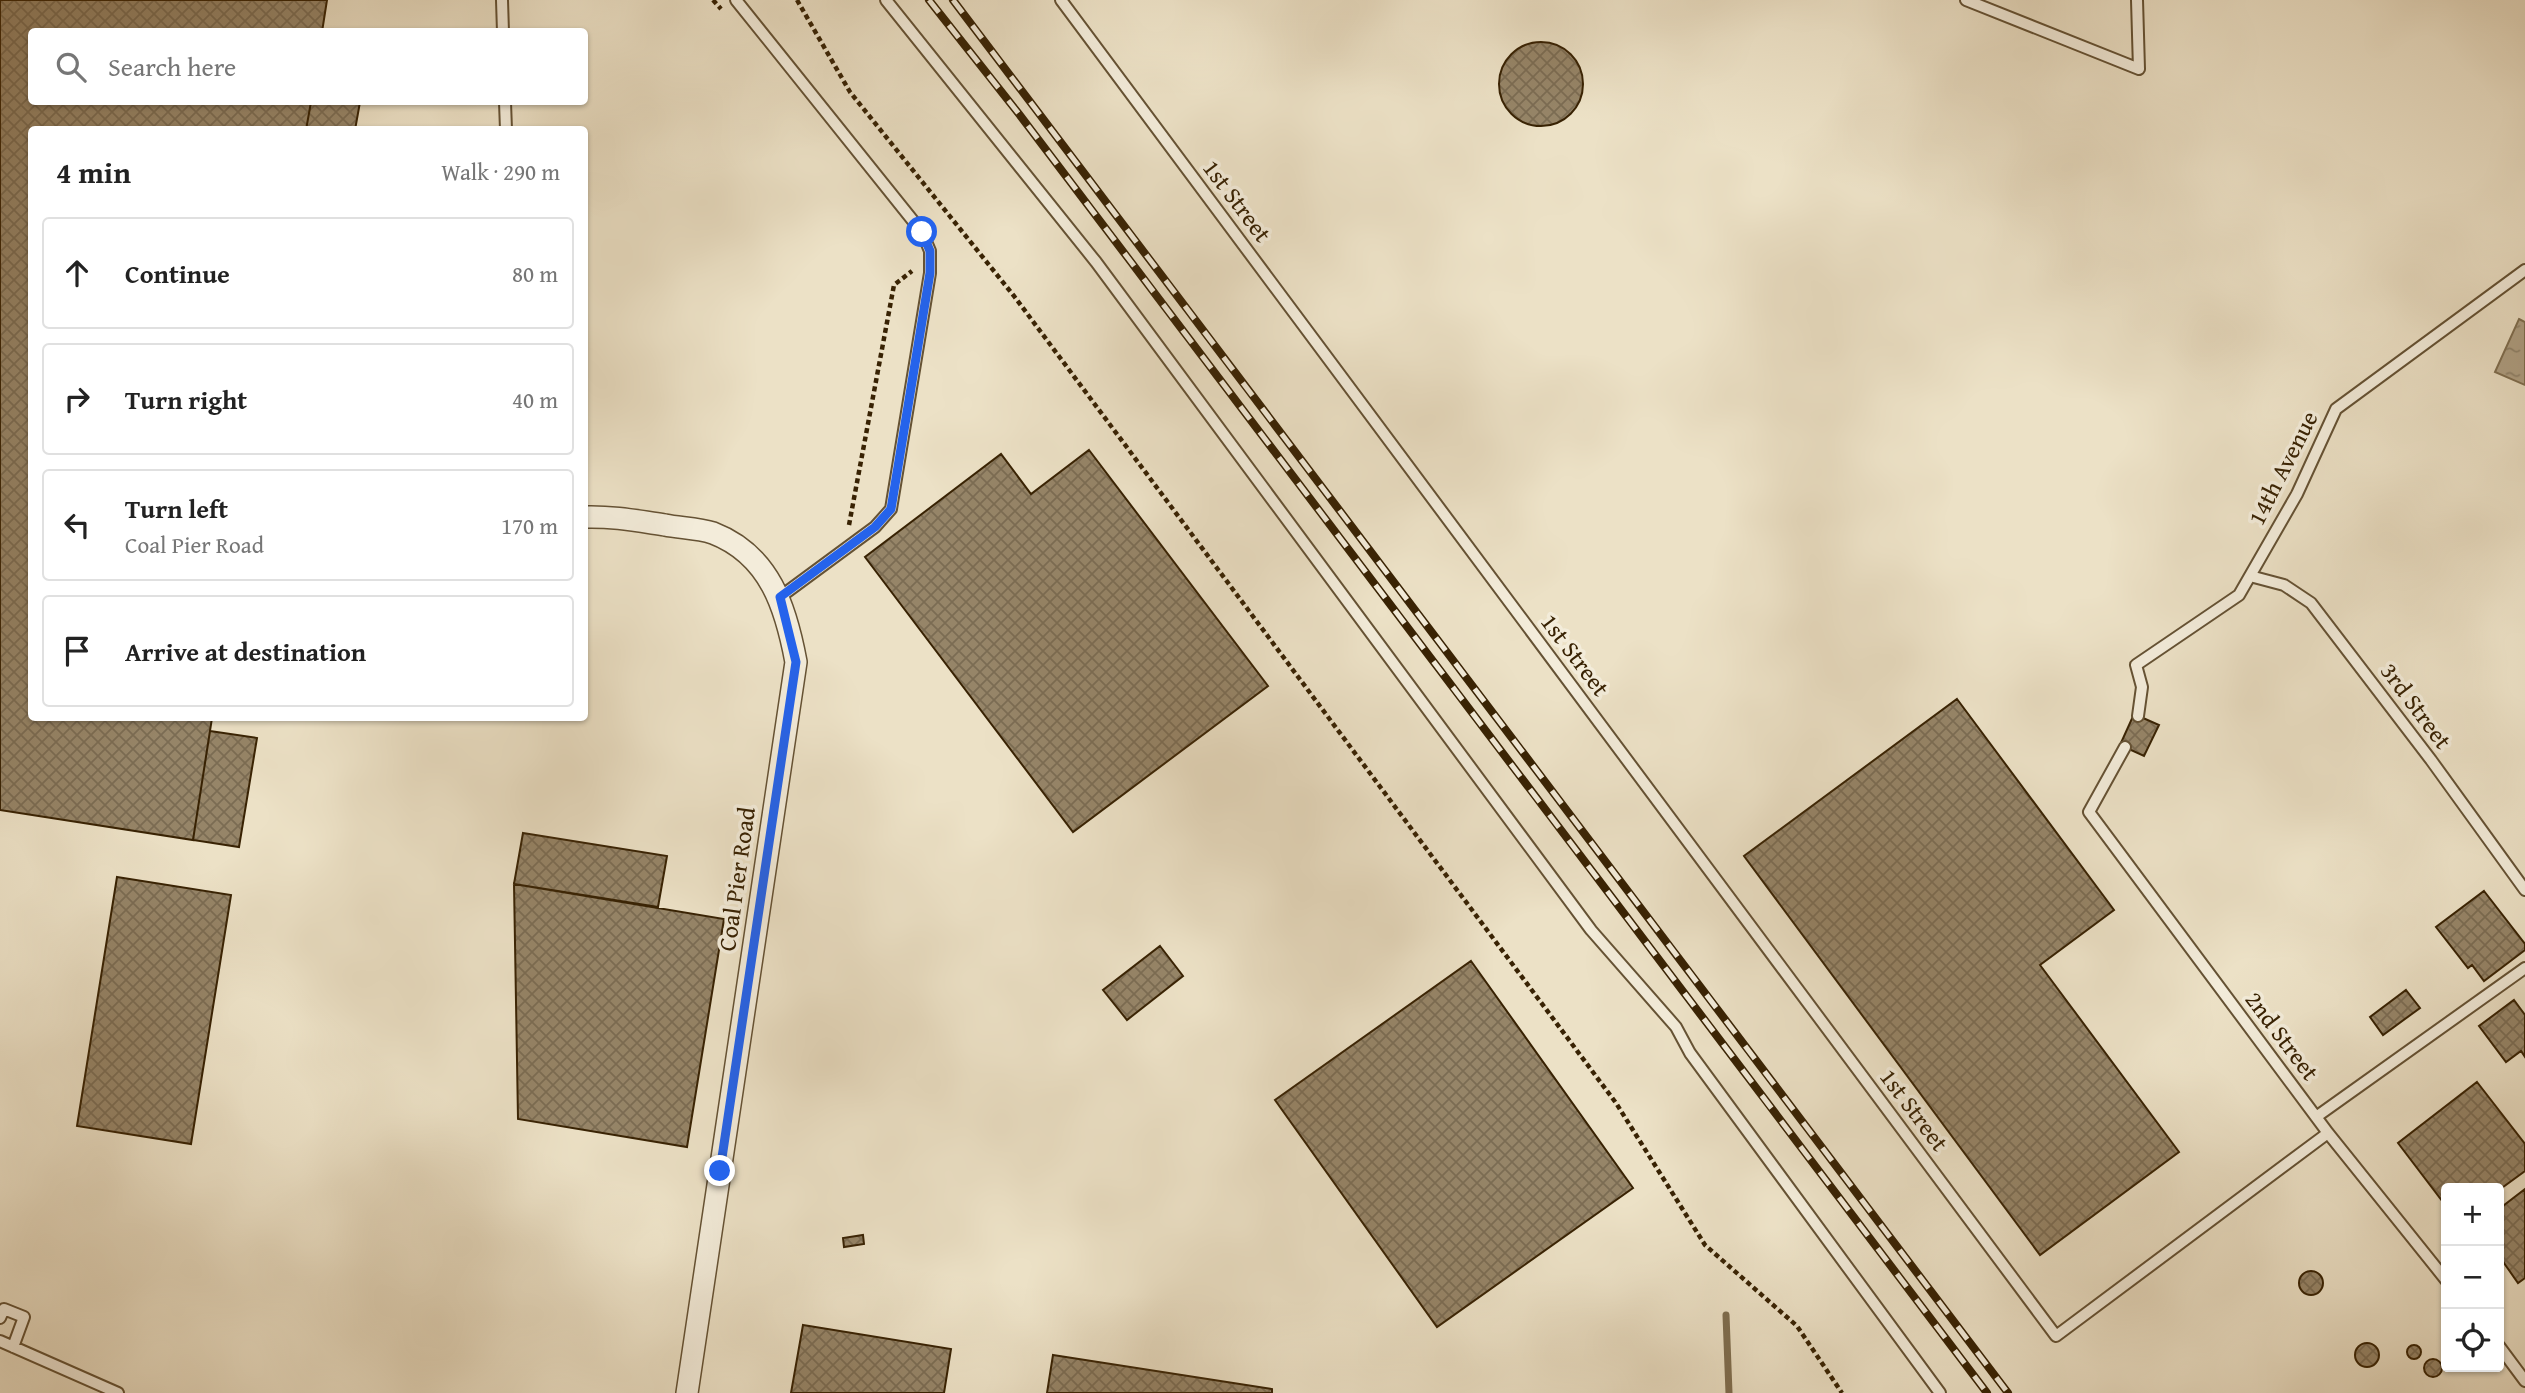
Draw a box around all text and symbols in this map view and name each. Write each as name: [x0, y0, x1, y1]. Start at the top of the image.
search box: [28, 28, 588, 105]
text: Search here: [108, 47, 236, 86]
icon: search: [52, 48, 90, 86]
text: 4 min: [56, 150, 131, 194]
street label: 1st Street: [1195, 152, 1280, 250]
text: Walk · 290 m: [441, 155, 560, 188]
route start: [906, 216, 937, 247]
icon: ahead: [58, 254, 96, 292]
text: Continue: [125, 254, 230, 293]
text: 80 m: [512, 257, 558, 290]
icon: right: [58, 380, 96, 418]
text: Turn right: [125, 380, 247, 419]
text: 40 m: [512, 383, 558, 416]
street label: 14th Avenue: [2239, 405, 2326, 531]
text: Turn left: [125, 489, 228, 528]
icon: left: [58, 506, 96, 544]
text: 170 m: [501, 509, 558, 542]
text: Coal Pier Road: [125, 528, 264, 561]
street label: 1st Street: [1533, 606, 1618, 704]
icon: arrive: [58, 632, 96, 670]
text: Arrive at destination: [125, 632, 366, 671]
street label: 3rd Street: [2372, 655, 2461, 757]
street label: Coal Pier Road: [709, 805, 764, 953]
street label: 2nd Street: [2237, 984, 2328, 1088]
street label: 1st Street: [1872, 1061, 1957, 1159]
route end: [704, 1155, 735, 1186]
map controls: [2441, 1183, 2504, 1372]
button: +: [2441, 1183, 2504, 1246]
button: −: [2441, 1246, 2504, 1309]
button: locate: [2441, 1309, 2504, 1372]

